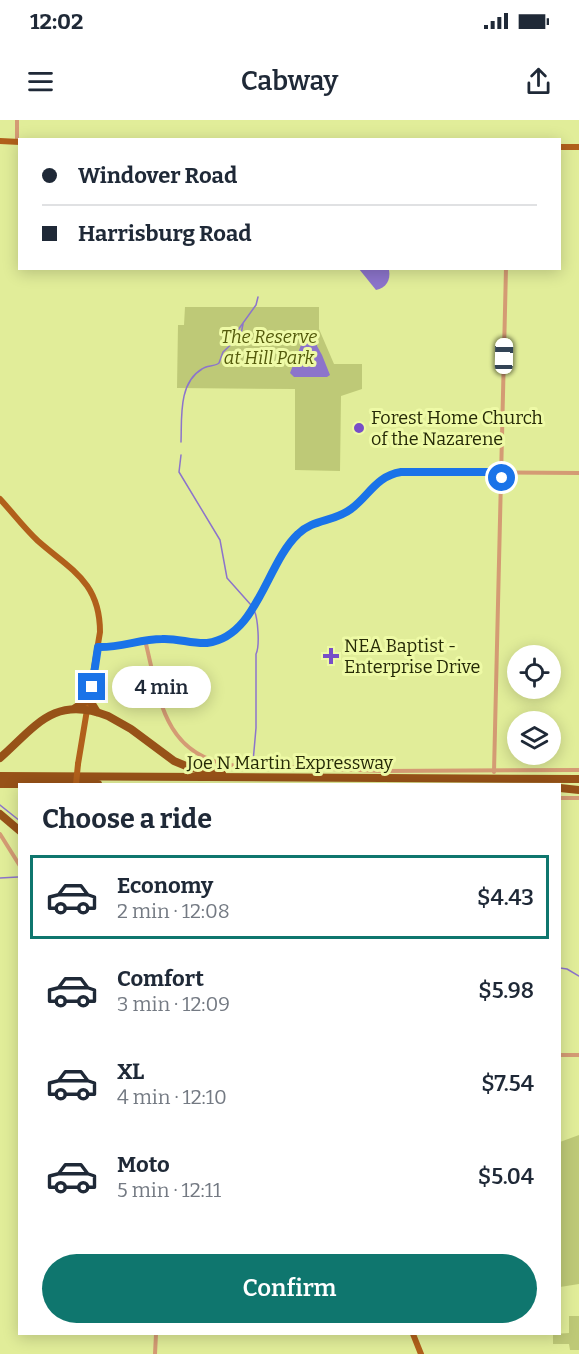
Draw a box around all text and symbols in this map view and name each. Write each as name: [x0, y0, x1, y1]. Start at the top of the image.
text: 12:02: [30, 8, 83, 35]
icon: menu: [24, 65, 57, 98]
text: Cabway: [241, 65, 338, 97]
icon: share: [522, 65, 555, 98]
text: Windover Road: [78, 162, 237, 189]
text: Harrisburg Road: [78, 220, 252, 247]
park label: The Reserve at Hill Park: [221, 326, 317, 369]
car: [495, 338, 513, 374]
place label: Forest Home Church of the Nazarene: [371, 407, 543, 450]
marker: Forest Home Church of the Nazarene: [352, 421, 366, 435]
route start: [488, 464, 515, 491]
place label: NEA Baptist - Enterprise Drive: [344, 635, 480, 678]
map controls: [507, 645, 561, 765]
button: locate: [507, 645, 561, 699]
marker: NEA Baptist - Enterprise Drive: [322, 647, 340, 665]
callout: 4 min: [113, 666, 212, 708]
route end: [78, 673, 105, 700]
text: 4 min: [135, 675, 188, 699]
button: layers: [507, 711, 561, 765]
street label: Joe N Martin Expressway: [186, 752, 393, 774]
text: Choose a ride: [42, 803, 212, 835]
icon: car: [45, 870, 99, 924]
text: Economy: [117, 872, 213, 899]
text: $4.43: [477, 884, 534, 911]
text: 2 min · 12:08: [117, 899, 230, 923]
icon: car: [45, 963, 99, 1017]
text: Comfort: [117, 965, 204, 992]
text: $5.98: [478, 977, 534, 1004]
text: 3 min · 12:09: [117, 992, 230, 1016]
icon: car: [45, 1056, 99, 1110]
text: XL: [117, 1058, 144, 1085]
text: $7.54: [481, 1070, 534, 1097]
text: 4 min · 12:10: [117, 1085, 227, 1109]
icon: car: [45, 1149, 99, 1203]
text: Moto: [117, 1151, 170, 1178]
text: $5.04: [478, 1163, 534, 1190]
text: 5 min · 12:11: [117, 1178, 221, 1202]
button: Confirm: [42, 1254, 537, 1323]

